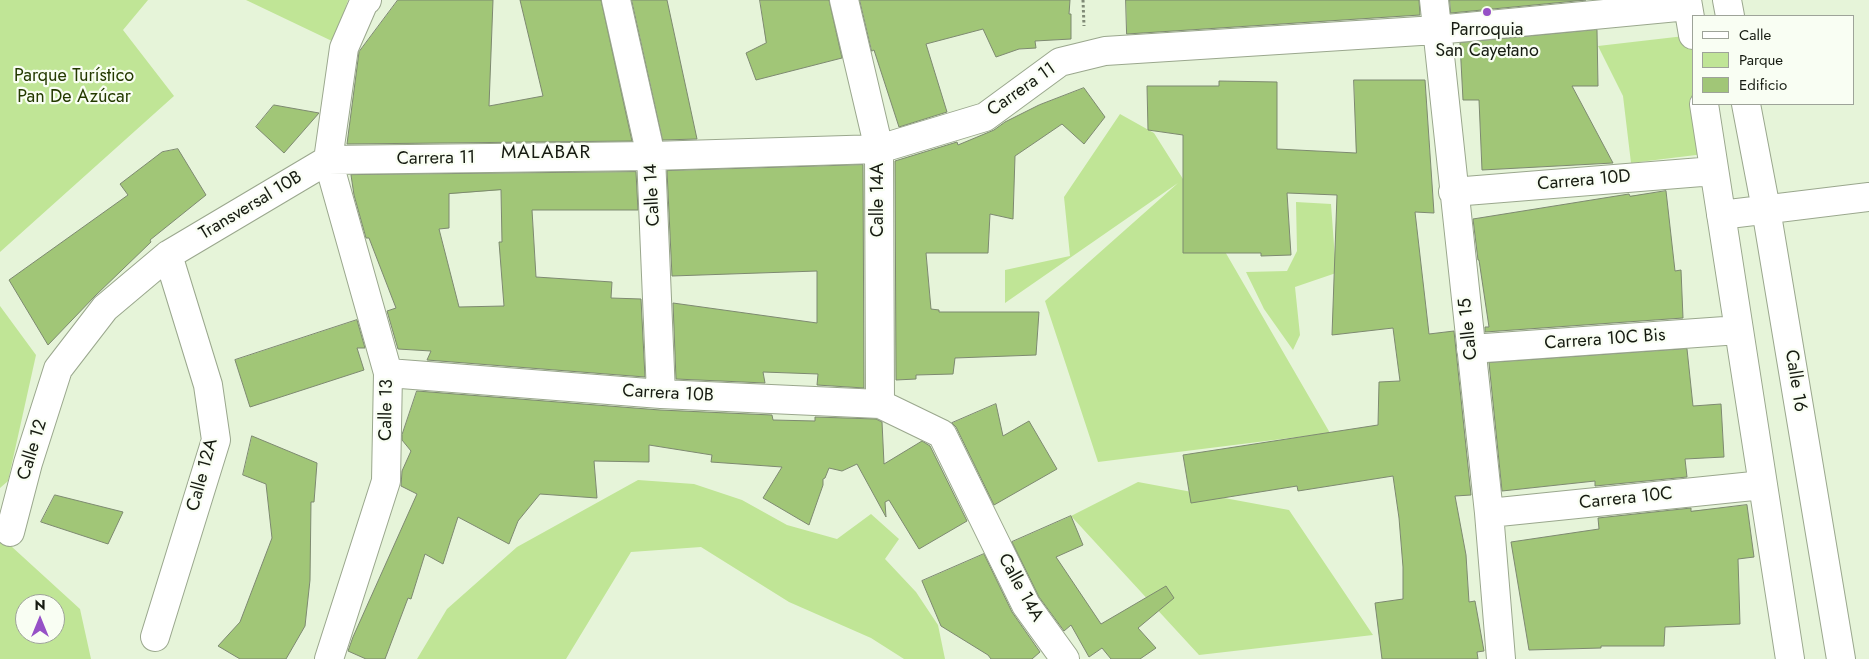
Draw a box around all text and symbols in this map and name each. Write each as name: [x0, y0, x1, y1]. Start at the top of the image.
marker: Parroquia San Cayetano: [1481, 6, 1493, 18]
legend: [1692, 15, 1854, 105]
place label: Parroquia San Cayetano: [1435, 20, 1539, 62]
text: Calle: [1739, 24, 1771, 46]
text: Parque: [1739, 49, 1783, 71]
street label: Carrera 11: [984, 59, 1060, 121]
park label: Parque Turístico Pan De Azúcar: [14, 66, 134, 108]
text: Edificio: [1739, 74, 1787, 96]
district label: MALABAR: [500, 142, 592, 164]
street label: Carrera 11: [396, 148, 476, 170]
street label: Calle 14: [641, 163, 665, 227]
street label: Calle 14A: [868, 163, 890, 237]
street label: Carrera 10D: [1536, 166, 1632, 196]
street label: Transversal 10B: [196, 167, 306, 245]
street label: Calle 15: [1455, 297, 1483, 361]
street label: Carrera 10C Bis: [1544, 325, 1666, 355]
street label: Calle 16: [1779, 348, 1811, 414]
street label: Calle 13: [376, 379, 398, 441]
street label: Carrera 10B: [622, 381, 714, 407]
street label: Calle 12: [14, 417, 52, 483]
street label: Calle 12A: [183, 436, 223, 514]
street label: Carrera 10C: [1578, 483, 1674, 515]
street label: Calle 14A: [993, 550, 1047, 626]
north arrow: [15, 594, 65, 644]
text: N: [34, 595, 46, 615]

